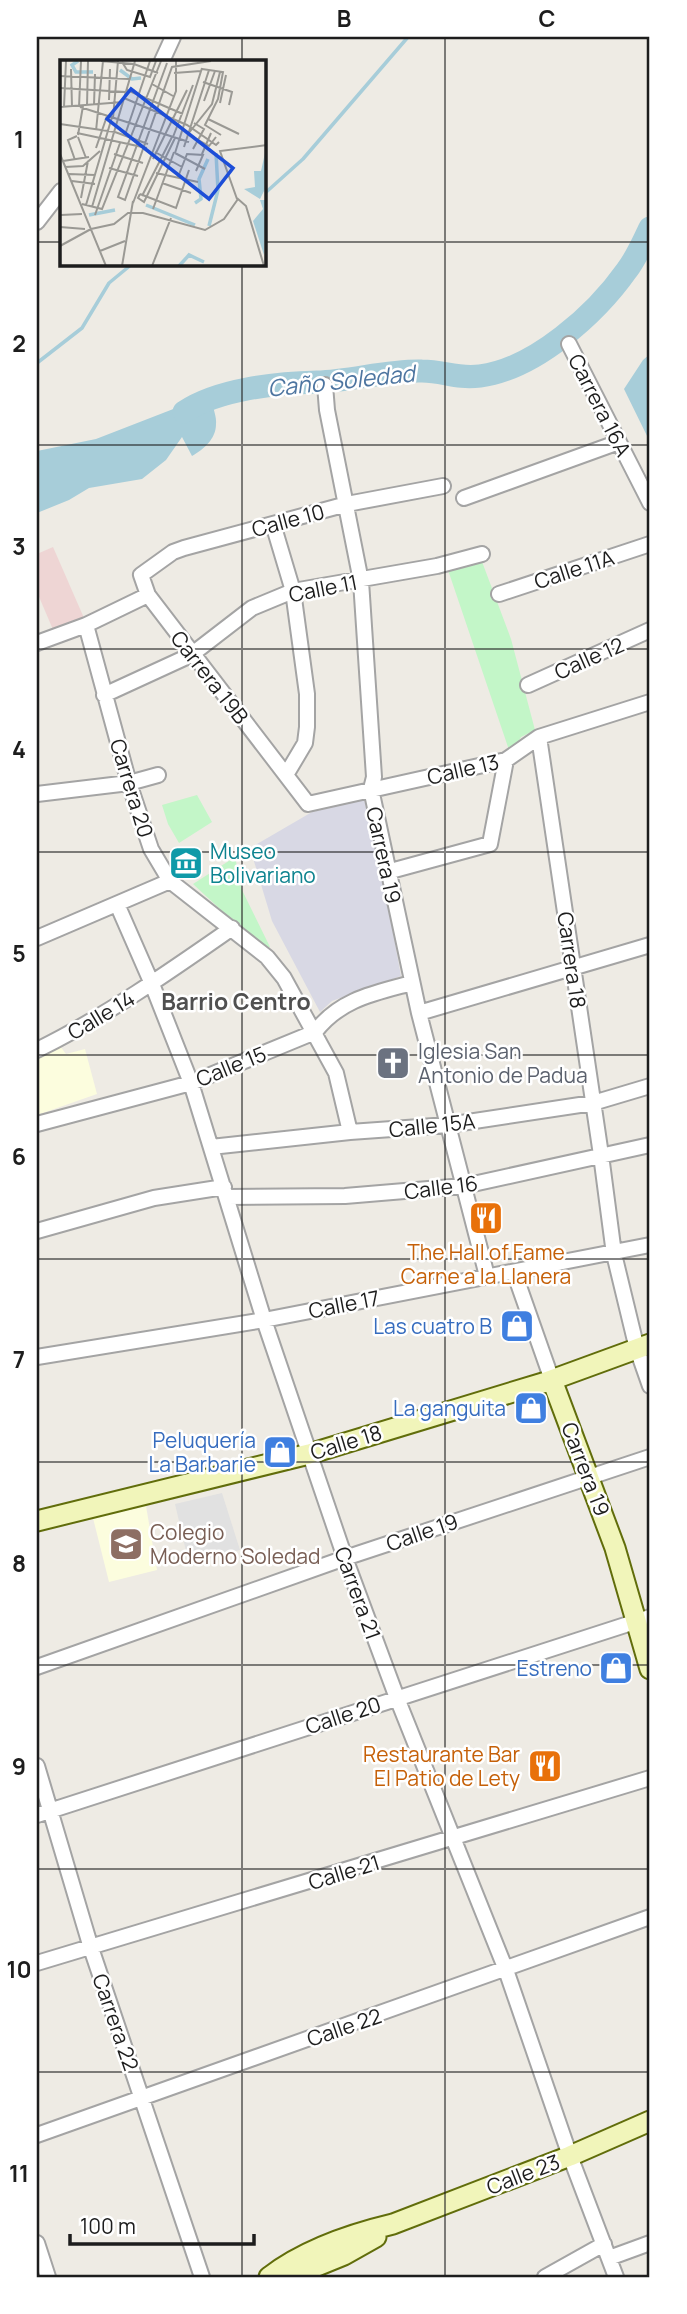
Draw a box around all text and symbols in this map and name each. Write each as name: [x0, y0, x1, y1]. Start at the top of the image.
text: A: [132, 2, 148, 34]
text: B: [337, 2, 351, 34]
text: C: [539, 2, 556, 34]
inset map: [60, 60, 266, 266]
text: 1: [14, 123, 24, 155]
text: 2: [12, 327, 26, 359]
street label: Carrera 16A: [562, 349, 638, 461]
water label: Caño Soledad: [266, 356, 419, 404]
street label: Calle 10: [249, 497, 327, 543]
text: 3: [12, 530, 26, 562]
street label: Calle 11A: [530, 543, 618, 595]
street label: Calle 11: [286, 568, 360, 608]
street label: Carrera 19B: [165, 625, 255, 729]
street label: Calle 12: [550, 630, 628, 686]
text: 4: [12, 733, 26, 765]
street label: Carrera 20: [104, 735, 160, 841]
street label: Calle 13: [424, 747, 502, 791]
street label: Carrera 19: [360, 804, 408, 906]
place label: Museo Bolivariano: [210, 837, 316, 889]
museum icon: Museo Bolivariano: [167, 844, 205, 882]
street label: Carrera 18: [551, 910, 593, 1010]
text: 5: [12, 937, 26, 969]
street label: Calle 14: [62, 984, 140, 1046]
district label: Barrio Centro: [161, 985, 311, 1017]
place label: Iglesia San Antonio de Padua: [418, 1037, 588, 1089]
street label: Calle 15: [192, 1039, 270, 1093]
church icon: Iglesia San Antonio de Padua: [374, 1044, 412, 1082]
street label: Calle 15A: [387, 1107, 477, 1143]
text: 6: [12, 1140, 26, 1172]
street label: Calle 16: [402, 1169, 480, 1205]
restaurant icon: The Hall of Fame Carne a la Llanera: [467, 1199, 505, 1237]
place label: The Hall of Fame Carne a la Llanera: [401, 1238, 571, 1290]
street label: Calle 17: [306, 1283, 382, 1325]
shop icon: Las cuatro B: [498, 1307, 536, 1345]
place label: Las cuatro B: [373, 1312, 492, 1340]
text: 7: [13, 1343, 25, 1375]
shop icon: La ganguita: [512, 1389, 550, 1427]
place label: La ganguita: [393, 1394, 506, 1422]
street label: Calle 18: [307, 1418, 385, 1466]
street label: Carrera 19: [555, 1418, 617, 1520]
place label: Peluquería La Barbarie: [148, 1426, 256, 1478]
shop icon: Peluquería La Barbarie: [261, 1433, 299, 1471]
street label: Calle 19: [382, 1507, 462, 1557]
place label: Colegio Moderno Soledad: [150, 1518, 320, 1570]
school or university icon: Colegio Moderno Soledad: [107, 1525, 145, 1563]
street label: Carrera 21: [328, 1543, 388, 1643]
text: 8: [12, 1547, 26, 1579]
shop icon: Estreno: [597, 1649, 635, 1687]
place label: Estreno: [516, 1654, 592, 1682]
street label: Calle 20: [302, 1690, 384, 1740]
place label: Restaurante Bar El Patio de Lety: [363, 1740, 520, 1792]
restaurant icon: Restaurante Bar El Patio de Lety: [526, 1747, 564, 1785]
text: 9: [12, 1750, 26, 1782]
street label: Calle 21: [305, 1848, 383, 1896]
text: 10: [6, 1953, 32, 1985]
street label: Carrera 22: [86, 1970, 146, 2074]
street label: Calle 22: [303, 2001, 385, 2053]
street label: Calle 23: [482, 2147, 564, 2201]
text: 11: [9, 2157, 29, 2189]
scale bar: [70, 2202, 254, 2246]
text: 100 m: [80, 2212, 136, 2240]

